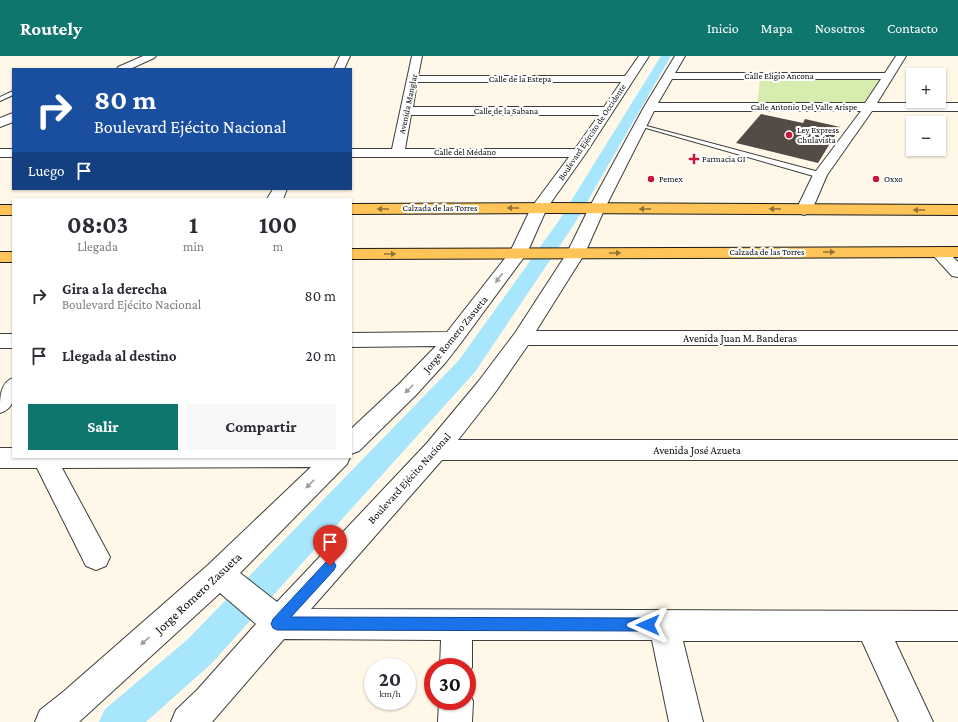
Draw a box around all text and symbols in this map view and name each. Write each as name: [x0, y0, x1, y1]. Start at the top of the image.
text: Routely: [20, 18, 82, 39]
text: Inicio: [707, 20, 739, 36]
text: Mapa: [761, 20, 793, 36]
text: Nosotros: [815, 20, 865, 36]
text: Contacto: [887, 20, 938, 36]
map controls: [906, 68, 946, 156]
button: +: [906, 68, 946, 108]
street label: Calle Eligio Ancona: [744, 71, 814, 81]
street label: Avenida Manglar: [397, 72, 419, 135]
street label: Calle de la Estepa: [489, 74, 551, 84]
street label: Boulevard Ejército de Occidente: [556, 82, 629, 183]
icon: right: [28, 84, 80, 136]
text: 80 m: [94, 84, 156, 115]
street label: Calle Antonio Del Valle Arispe: [751, 102, 857, 112]
street label: Calle de la Sabana: [474, 106, 538, 116]
button: −: [906, 116, 946, 156]
text: Boulevard Ejécito Nacional: [94, 117, 287, 137]
place label: Ley Express Chulavista: [797, 125, 839, 145]
marker: Ley Express Chulavista: [784, 130, 794, 140]
street label: Calle del Médano: [434, 147, 497, 157]
marker: Farmacia GI: [689, 154, 699, 164]
place label: Farmacia GI: [702, 154, 746, 164]
icon: arrive: [73, 160, 95, 182]
text: Luego: [28, 163, 65, 179]
marker: Pemex: [646, 174, 656, 184]
place label: Pemex: [659, 174, 683, 184]
marker: Oxxo: [871, 174, 881, 184]
place label: Oxxo: [884, 174, 903, 184]
street label: Calzada de las Torres: [402, 203, 478, 213]
one-way arrow: [506, 205, 519, 211]
one-way arrow: [639, 205, 651, 212]
one-way arrow: [376, 206, 389, 212]
one-way arrow: [768, 206, 781, 212]
one-way arrow: [912, 207, 925, 213]
text: 08:03: [67, 211, 128, 238]
text: 1: [189, 211, 198, 238]
text: 100: [259, 211, 297, 238]
text: Llegada: [77, 239, 118, 254]
text: min: [183, 239, 204, 254]
text: m: [273, 239, 283, 254]
street label: Calzada de las Torres: [729, 247, 805, 257]
one-way arrow: [823, 249, 836, 255]
one-way arrow: [609, 250, 622, 256]
one-way arrow: [384, 251, 397, 257]
one-way arrow: [495, 272, 503, 283]
text: Gira a la derecha: [62, 281, 167, 297]
icon: right: [28, 285, 50, 307]
text: 80 m: [305, 288, 336, 304]
street label: Jorge Romero Zasueta: [420, 293, 490, 376]
text: Boulevard Ejécito Nacional: [62, 297, 201, 312]
street label: Avenida Juan M. Banderas: [683, 332, 797, 345]
icon: arrive: [28, 345, 50, 367]
text: Llegada al destino: [62, 348, 177, 364]
text: 20 m: [306, 348, 336, 364]
one-way arrow: [404, 384, 413, 394]
button: Salir: [28, 404, 178, 450]
button: Compartir: [186, 404, 336, 450]
street label: Boulevard Ejécito Nacional: [365, 430, 454, 526]
street label: Avenida José Azueta: [653, 444, 741, 457]
one-way arrow: [305, 479, 315, 489]
pin: [313, 525, 347, 566]
icon: arrive: [319, 531, 341, 553]
street label: Jorge Romero Zasueta: [151, 549, 244, 638]
position arrow: [627, 604, 669, 646]
one-way arrow: [140, 637, 150, 646]
speed limit sign: 30: [424, 658, 476, 710]
text: 20: [379, 668, 401, 690]
text: km/h: [379, 688, 401, 699]

